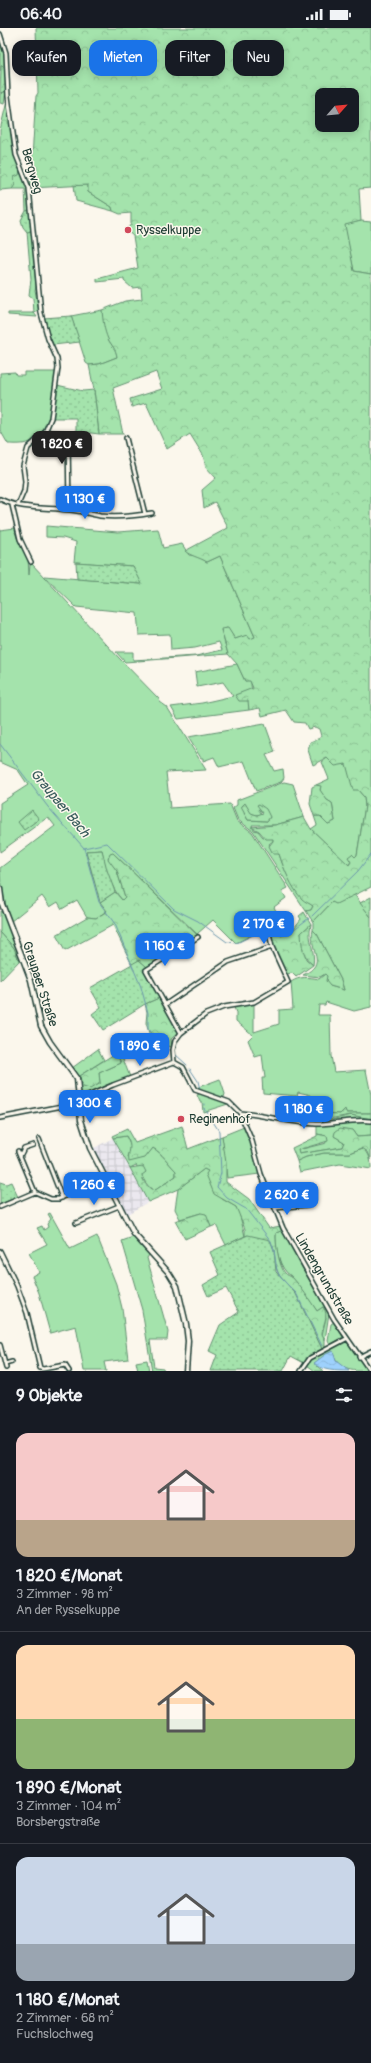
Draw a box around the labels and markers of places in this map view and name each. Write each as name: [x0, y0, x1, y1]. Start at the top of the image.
place label: Rysselkuppe: [136, 222, 201, 238]
marker: Rysselkuppe: [123, 225, 133, 235]
pin: 1 820 €: [25, 431, 99, 465]
pin: 1 130 €: [48, 486, 122, 520]
pin: 2 170 €: [227, 911, 301, 945]
pin: 1 160 €: [128, 933, 202, 967]
pin: 1 890 €: [103, 1033, 177, 1067]
pin: 1 300 €: [53, 1090, 127, 1124]
pin: 1 180 €: [267, 1096, 341, 1130]
place label: Reginenhof: [189, 1111, 252, 1127]
marker: Reginenhof: [176, 1114, 186, 1124]
pin: 1 260 €: [57, 1172, 131, 1206]
pin: 2 620 €: [250, 1182, 324, 1216]

